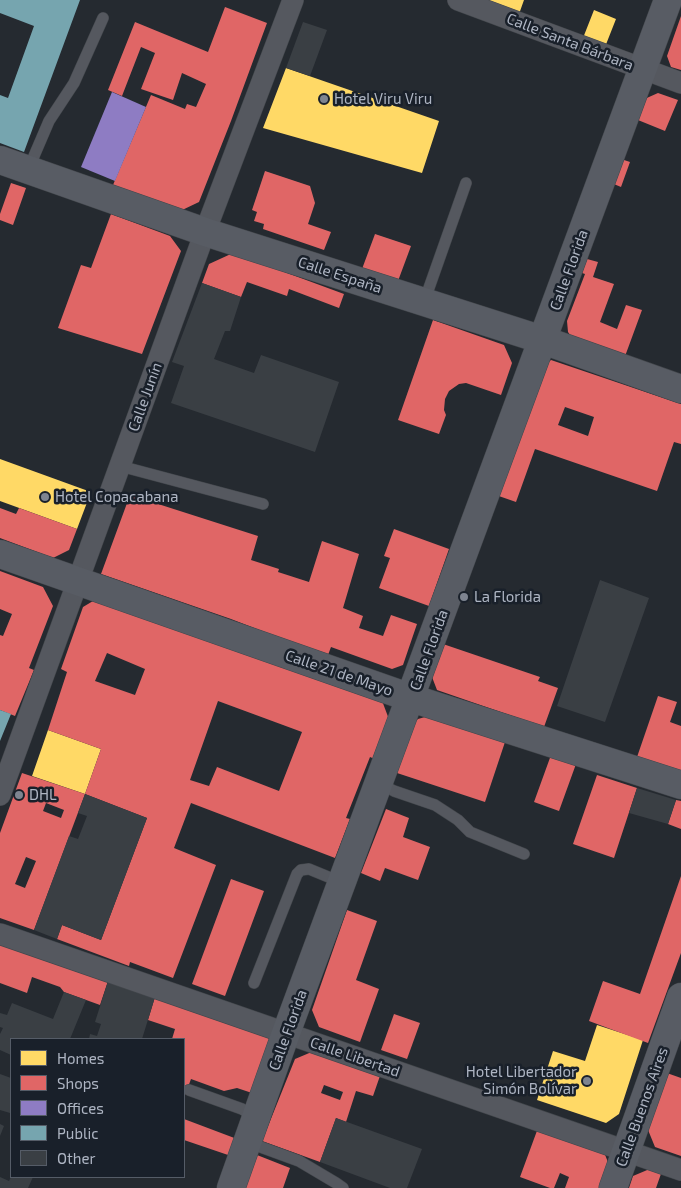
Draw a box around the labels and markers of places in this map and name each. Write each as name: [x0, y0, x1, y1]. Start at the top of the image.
place label: Hotel Viru Viru: [334, 90, 432, 108]
marker: Hotel Viru Viru: [318, 93, 330, 105]
place label: Hotel Copacabana: [55, 488, 178, 506]
marker: Hotel Copacabana: [39, 491, 51, 503]
place label: La Florida: [474, 588, 541, 606]
marker: La Florida: [458, 591, 470, 603]
place label: DHL: [29, 786, 57, 804]
marker: DHL: [13, 789, 25, 801]
place label: Hotel Libertador Simón Bolívar: [466, 1063, 577, 1098]
marker: Hotel Libertador Simón Bolívar: [581, 1075, 593, 1087]

